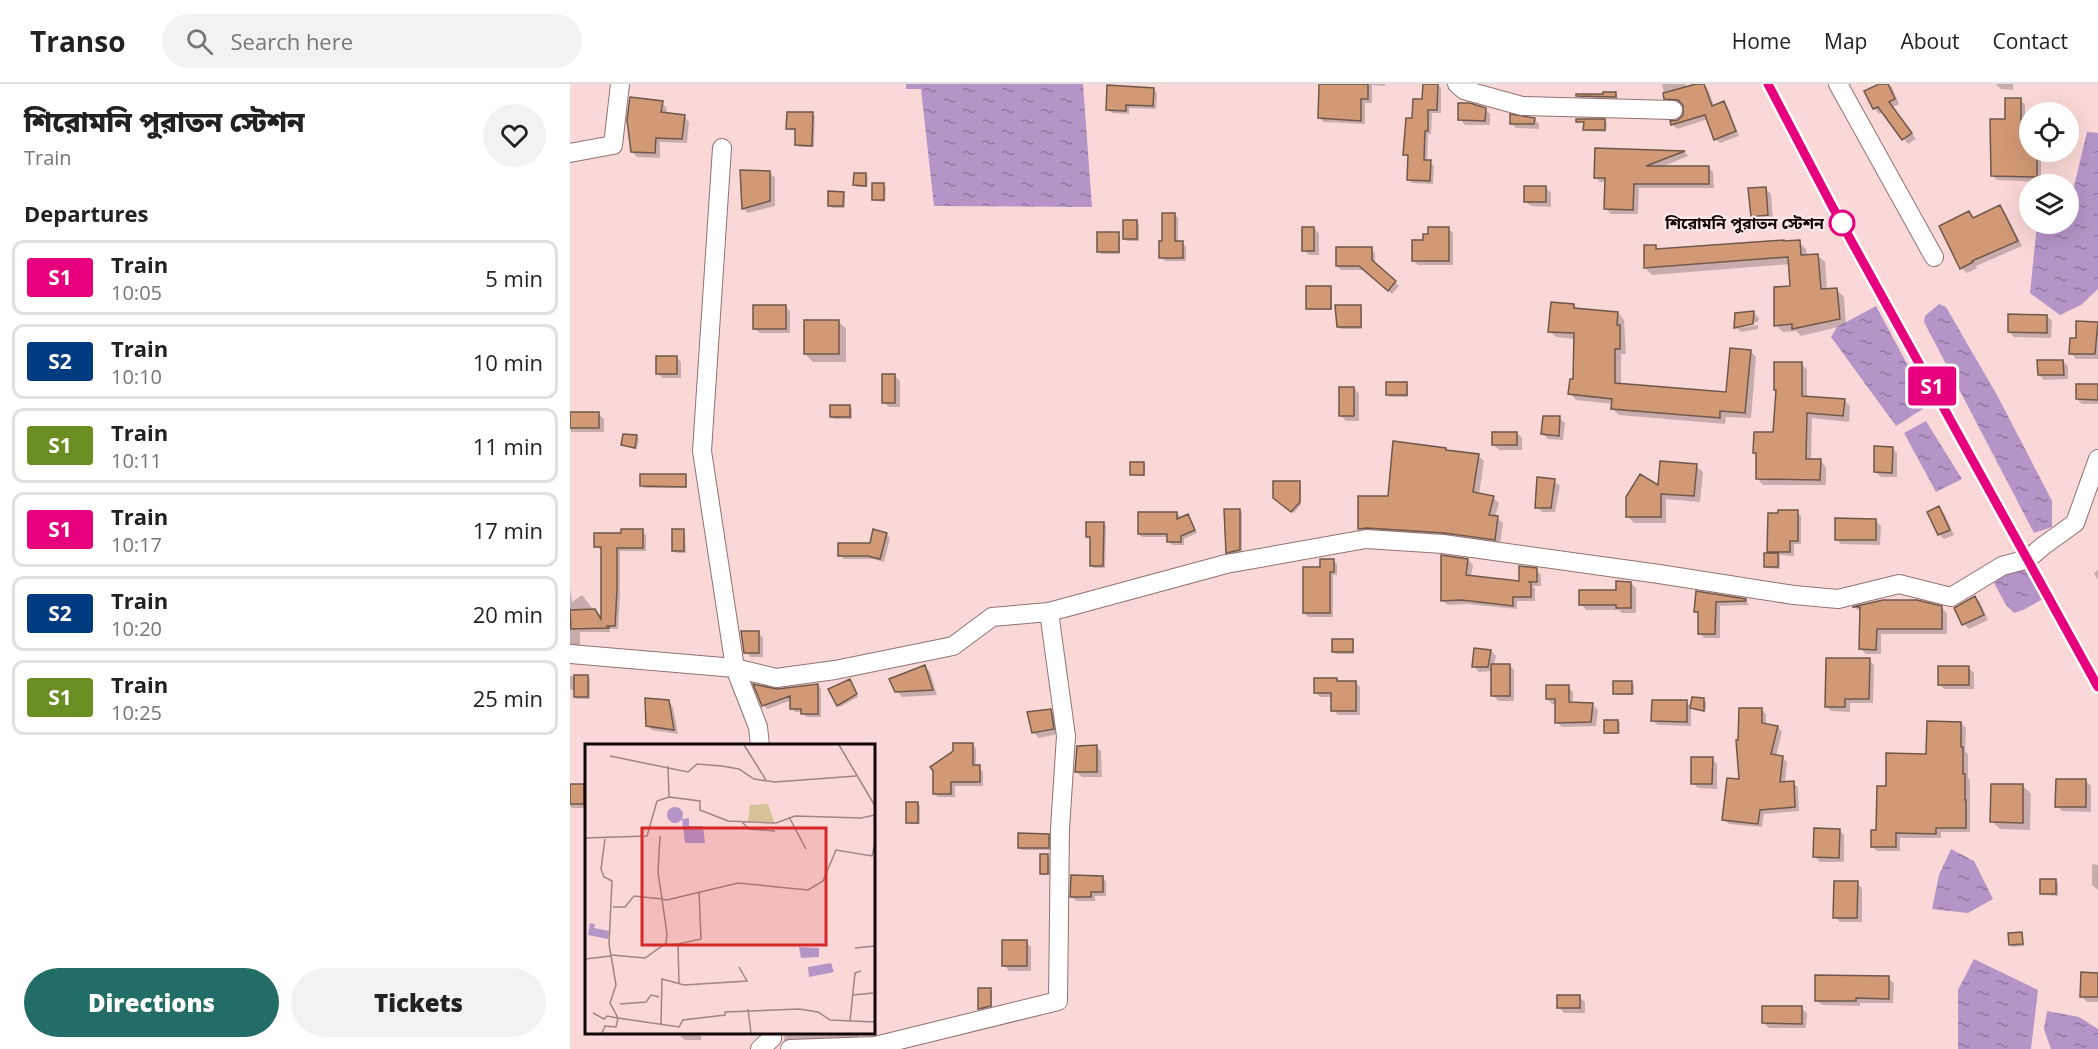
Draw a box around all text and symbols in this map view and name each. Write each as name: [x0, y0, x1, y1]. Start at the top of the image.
search box: [162, 14, 582, 68]
text: Transo: [30, 22, 126, 60]
icon: search: [183, 25, 216, 58]
text: Search here: [231, 26, 353, 56]
text: Home: [1732, 27, 1791, 55]
text: Map: [1824, 27, 1867, 55]
text: About: [1900, 27, 1960, 55]
text: Contact: [1993, 27, 2068, 55]
text: শিরোমনি পুরাতন স্টেশন: [24, 102, 305, 140]
map controls: [2019, 102, 2079, 234]
button: locate: [2019, 102, 2079, 162]
button: heart: [483, 104, 546, 167]
text: Train: [24, 144, 72, 171]
button: layers: [2019, 174, 2079, 234]
text: Departures: [24, 198, 148, 228]
marker: শিরোমনি পুরাতন স্টেশন: [1829, 210, 1855, 236]
place label: শিরোমনি পুরাতন স্টেশন: [1664, 212, 1825, 234]
text: Train: [111, 249, 168, 279]
text: S1: [48, 263, 72, 291]
text: 5 min: [485, 263, 543, 293]
text: 10:05: [111, 279, 162, 306]
text: Train: [111, 333, 168, 363]
text: S2: [48, 347, 72, 375]
text: 10 min: [473, 347, 543, 377]
text: 10:10: [111, 363, 162, 390]
line badge: S1: [1905, 366, 1959, 406]
text: S1: [1920, 372, 1944, 400]
text: Train: [111, 417, 168, 447]
text: S1: [48, 431, 72, 459]
text: 11 min: [473, 431, 543, 461]
text: 10:11: [111, 447, 162, 474]
text: Train: [111, 501, 168, 531]
text: S1: [48, 515, 72, 543]
text: 17 min: [473, 515, 543, 545]
text: 10:17: [111, 531, 162, 558]
text: Train: [111, 585, 168, 615]
text: S2: [48, 599, 72, 627]
text: 20 min: [473, 599, 543, 629]
text: 10:20: [111, 615, 162, 642]
text: Train: [111, 669, 168, 699]
text: S1: [48, 683, 72, 711]
text: 25 min: [473, 683, 543, 713]
text: 10:25: [111, 699, 162, 726]
inset map: [585, 744, 874, 1034]
button: Directions: [24, 968, 279, 1037]
button: Tickets: [291, 968, 546, 1037]

